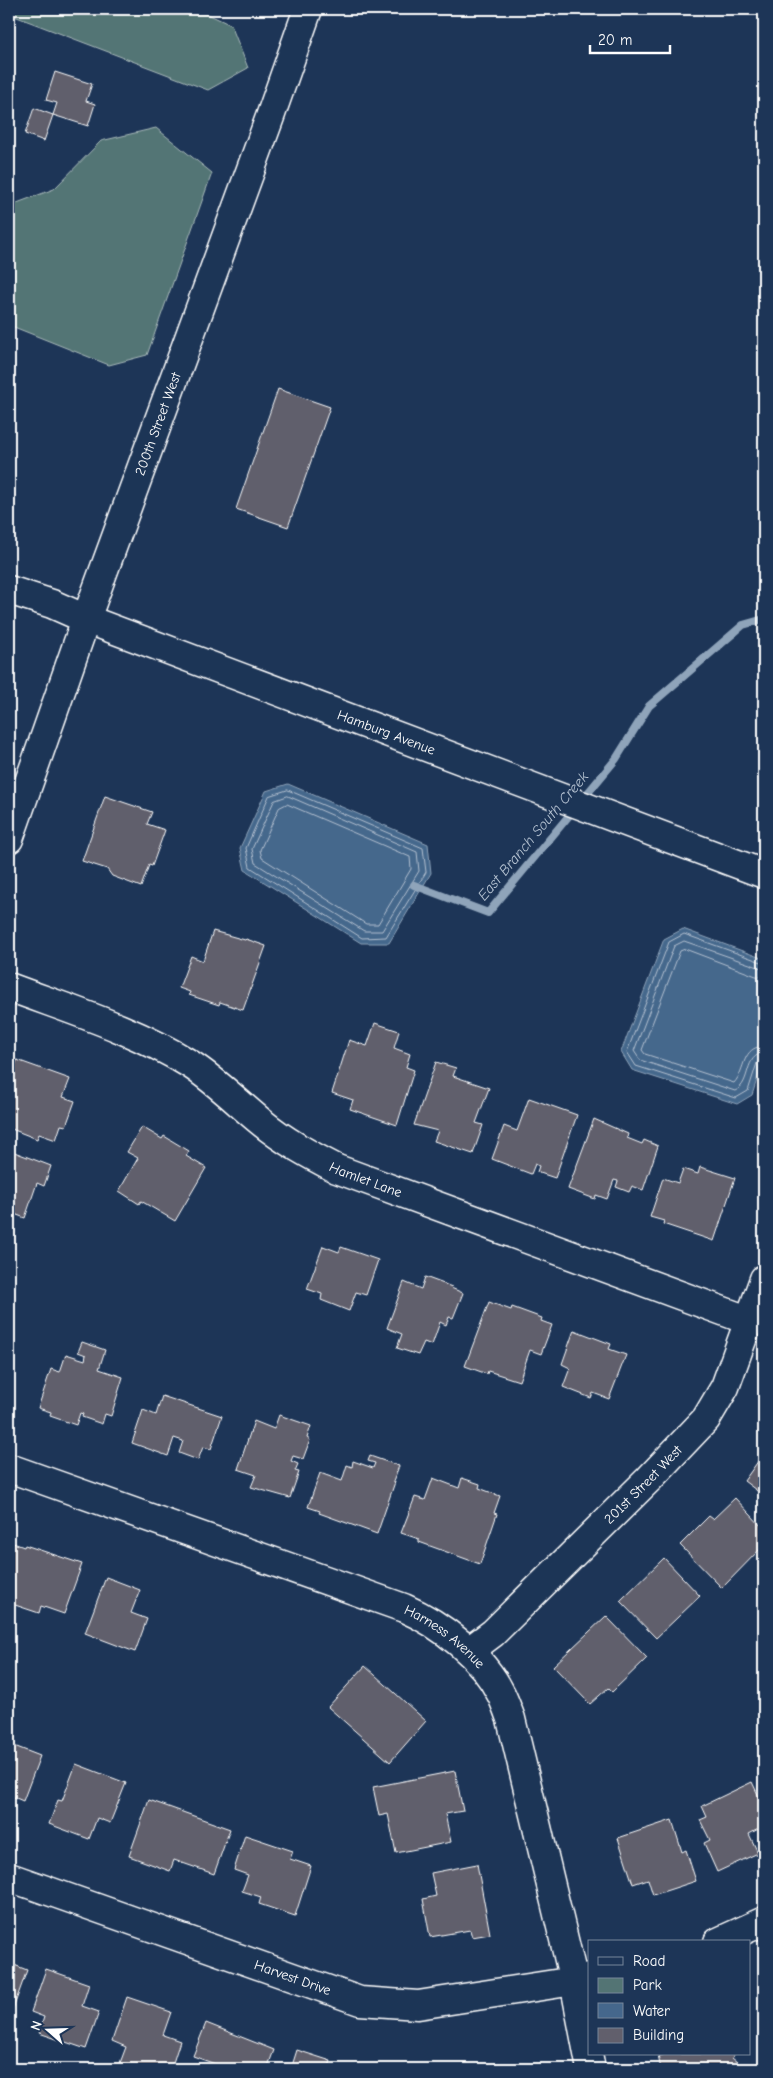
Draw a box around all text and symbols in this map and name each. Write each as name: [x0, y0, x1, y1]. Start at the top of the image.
scale bar: [590, 22, 670, 54]
text: 20 m: [598, 31, 632, 49]
street label: 200th Street West: [131, 369, 185, 478]
street label: Hamburg Avenue: [335, 706, 438, 759]
water label: East Branch South Creek: [474, 767, 593, 904]
street label: Hamlet Lane: [326, 1158, 404, 1201]
street label: 201st Street West: [601, 1441, 686, 1528]
street label: Harness Avenue: [402, 1601, 488, 1672]
legend: [588, 1940, 750, 2056]
text: Road: [633, 1952, 665, 1970]
street label: Harvest Drive: [252, 1956, 333, 1999]
text: Park: [633, 1976, 662, 1994]
text: Water: [633, 2002, 670, 2020]
north arrow: [22, 2006, 72, 2056]
text: N: [27, 2019, 46, 2033]
text: Building: [633, 2026, 684, 2044]

